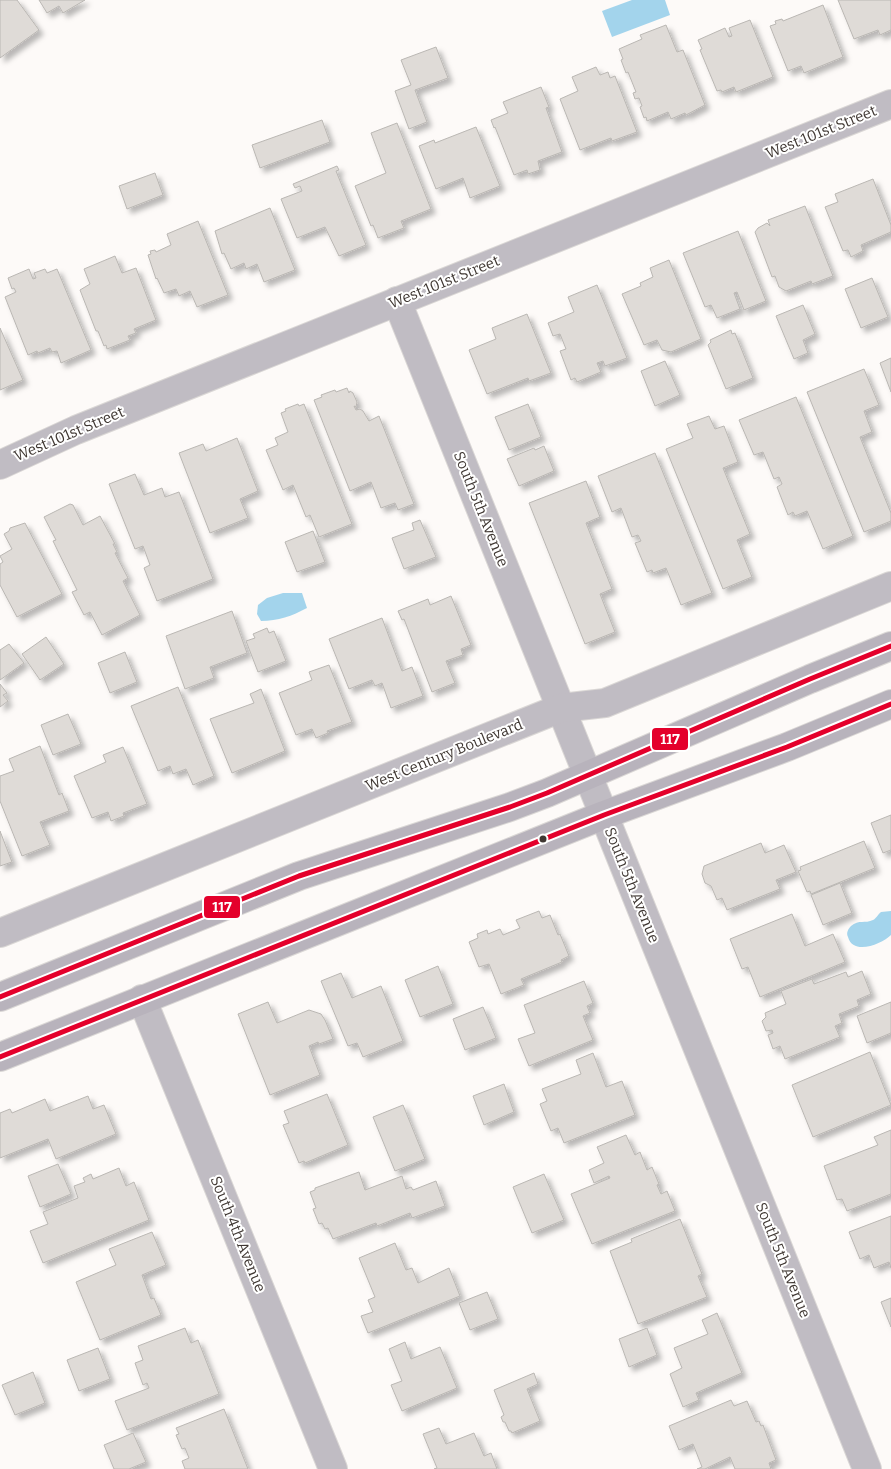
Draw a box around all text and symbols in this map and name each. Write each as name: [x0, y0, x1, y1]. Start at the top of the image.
street label: West 101st Street: [763, 101, 879, 162]
street label: West 101st Street: [386, 251, 502, 312]
street label: West 101st Street: [11, 402, 127, 465]
street label: South 5th Avenue: [450, 449, 512, 569]
street label: West Century Boulevard: [363, 715, 525, 795]
line badge: 117: [651, 727, 689, 751]
text: 117: [660, 731, 680, 748]
street label: South 5th Avenue: [601, 825, 663, 945]
unlabelled marker: [538, 834, 548, 844]
line badge: 117: [203, 895, 241, 919]
text: 117: [212, 899, 232, 916]
street label: South 4th Avenue: [207, 1173, 269, 1295]
street label: South 5th Avenue: [752, 1200, 814, 1320]

